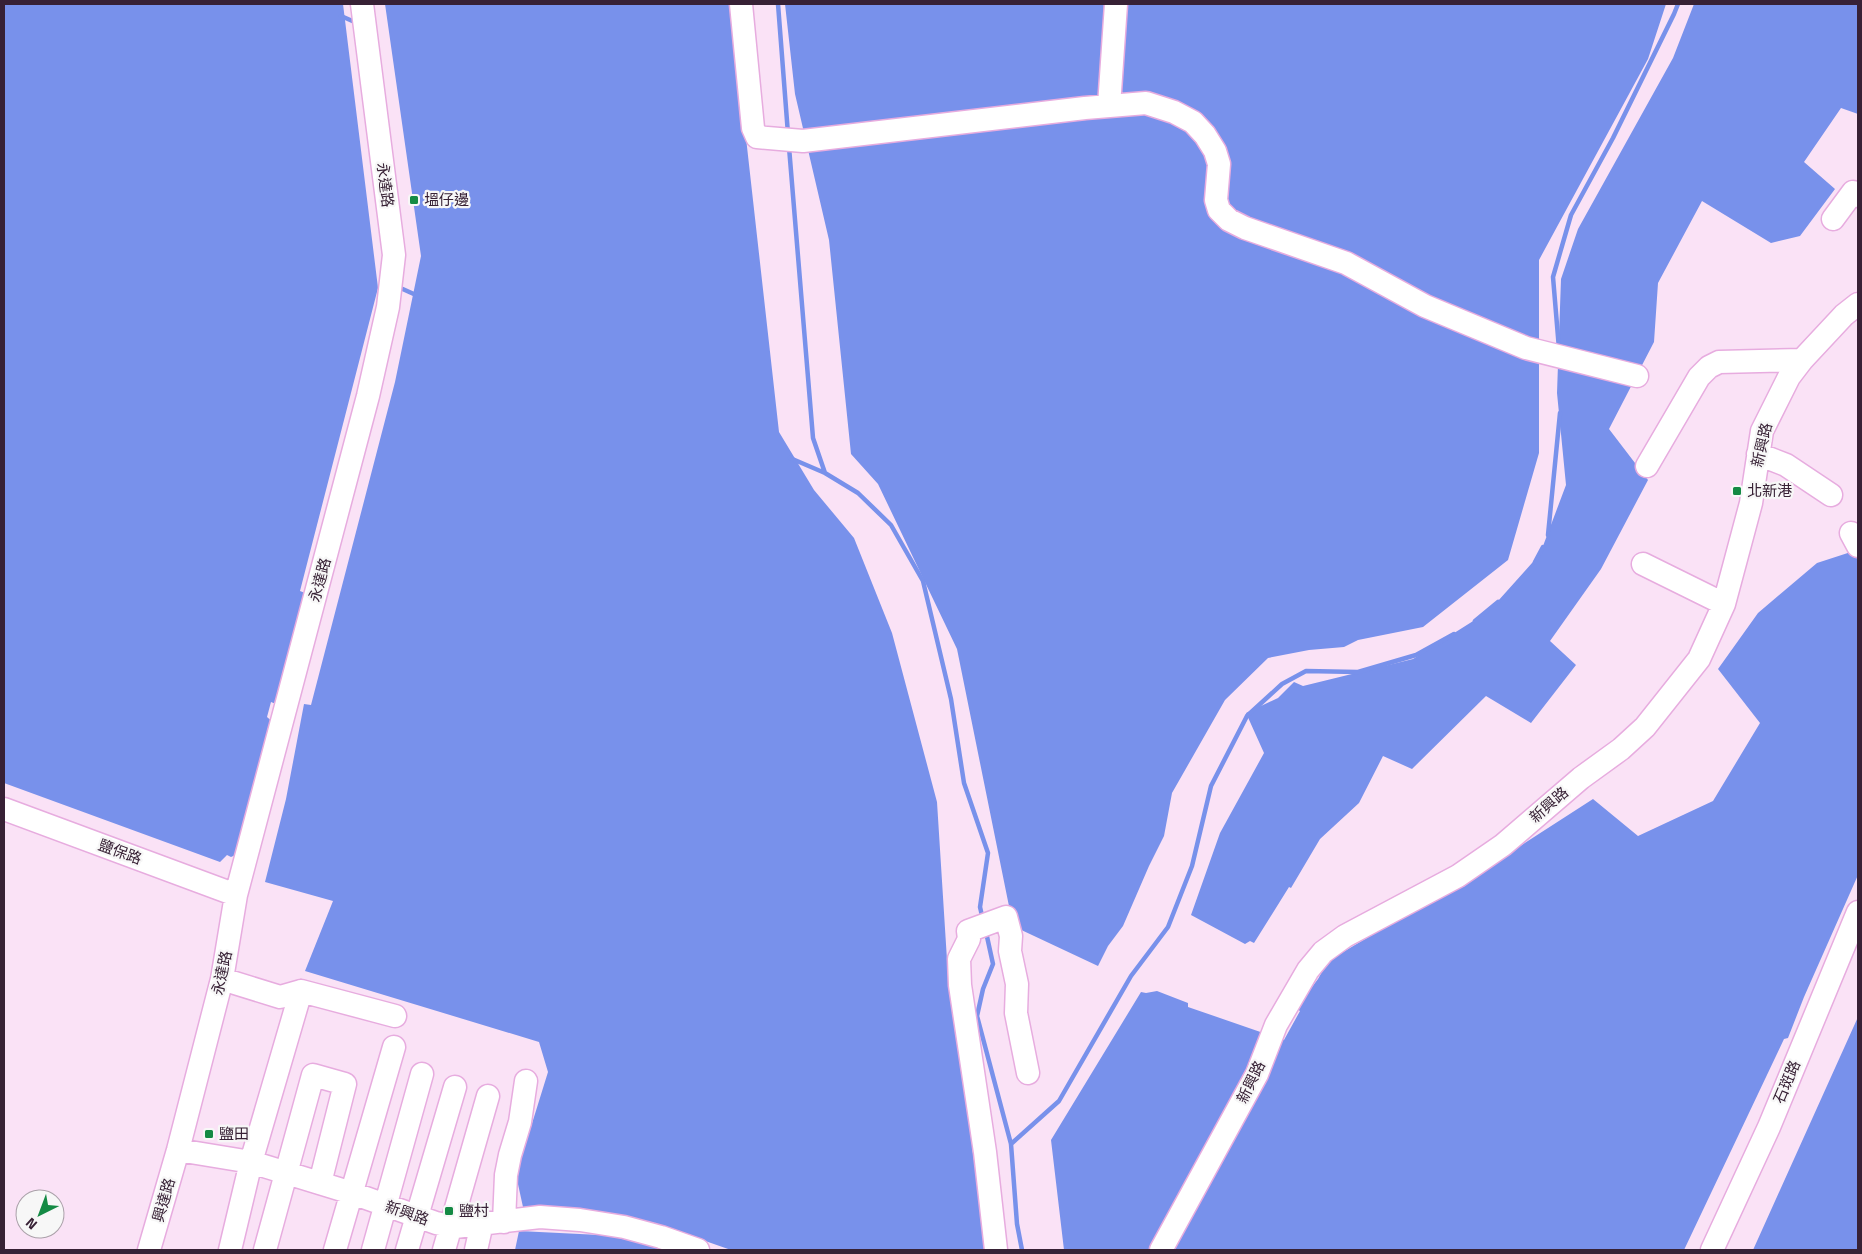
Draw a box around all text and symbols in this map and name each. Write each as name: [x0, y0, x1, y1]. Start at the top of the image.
street label: 永達路: [371, 161, 400, 209]
place label: 塭仔邊: [424, 188, 469, 211]
marker: 塭仔邊: [408, 194, 420, 206]
street label: 新興路: [1745, 420, 1778, 469]
place label: 北新港: [1747, 479, 1792, 502]
marker: 北新港: [1731, 485, 1743, 497]
street label: 永達路: [303, 555, 336, 605]
street label: 新興路: [1524, 781, 1573, 828]
street label: 鹽保路: [95, 833, 145, 870]
street label: 永達路: [206, 948, 237, 997]
street label: 新興路: [1230, 1057, 1271, 1107]
street label: 石斑路: [1767, 1057, 1806, 1107]
place label: 鹽田: [219, 1122, 249, 1145]
marker: 鹽田: [203, 1128, 215, 1140]
street label: 興達路: [146, 1175, 181, 1225]
north arrow: [15, 1189, 65, 1239]
street label: 新興路: [382, 1194, 432, 1231]
place label: 鹽村: [459, 1199, 489, 1222]
marker: 鹽村: [443, 1205, 455, 1217]
text: N: [20, 1213, 42, 1235]

